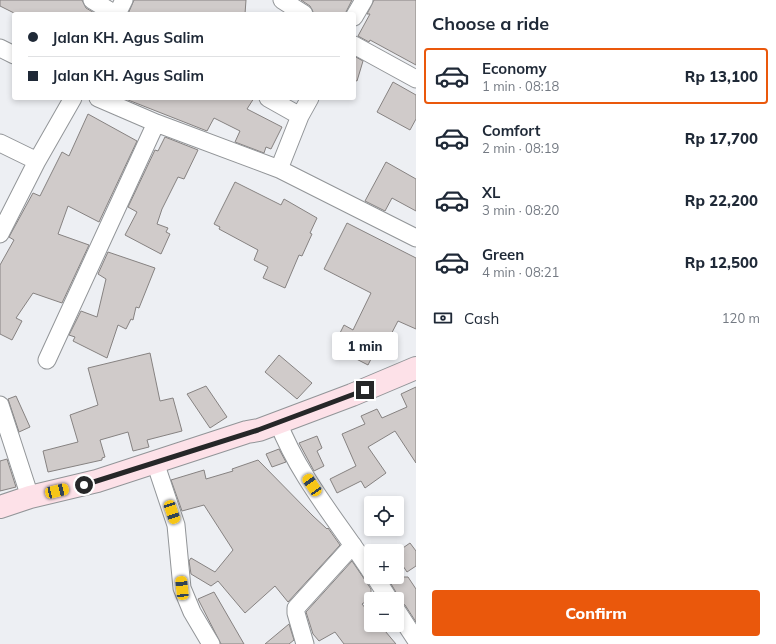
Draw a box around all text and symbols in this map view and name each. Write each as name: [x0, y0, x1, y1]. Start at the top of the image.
text: Choose a ride: [432, 12, 549, 35]
text: Jalan KH. Agus Salim: [52, 28, 204, 47]
icon: car: [434, 58, 470, 94]
text: Economy: [482, 59, 547, 78]
text: Jalan KH. Agus Salim: [52, 66, 204, 85]
text: Rp 13,100: [685, 67, 758, 86]
text: 1 min · 08:18: [482, 78, 559, 94]
icon: car: [434, 120, 470, 156]
text: Comfort: [482, 121, 540, 140]
text: Rp 17,700: [685, 129, 758, 148]
text: 2 min · 08:19: [482, 140, 559, 156]
icon: car: [434, 182, 470, 218]
text: XL: [482, 183, 500, 202]
text: Rp 22,200: [685, 191, 758, 210]
text: 3 min · 08:20: [482, 202, 559, 218]
icon: car: [434, 244, 470, 280]
text: Green: [482, 245, 524, 264]
text: Rp 12,500: [685, 253, 758, 272]
text: 4 min · 08:21: [482, 264, 559, 280]
icon: cash: [432, 307, 454, 329]
text: Cash: [464, 309, 499, 328]
text: 120 m: [722, 310, 760, 326]
callout: 1 min: [332, 332, 398, 360]
text: 1 min: [348, 338, 382, 354]
route end: [356, 381, 374, 399]
car: [300, 472, 324, 498]
route start: [75, 476, 93, 494]
car: [44, 482, 70, 500]
map controls: [364, 496, 404, 632]
button: locate: [364, 496, 404, 536]
car: [162, 499, 182, 525]
button: +: [364, 544, 404, 584]
car: [175, 575, 189, 601]
button: Confirm: [432, 590, 760, 636]
button: −: [364, 592, 404, 632]

